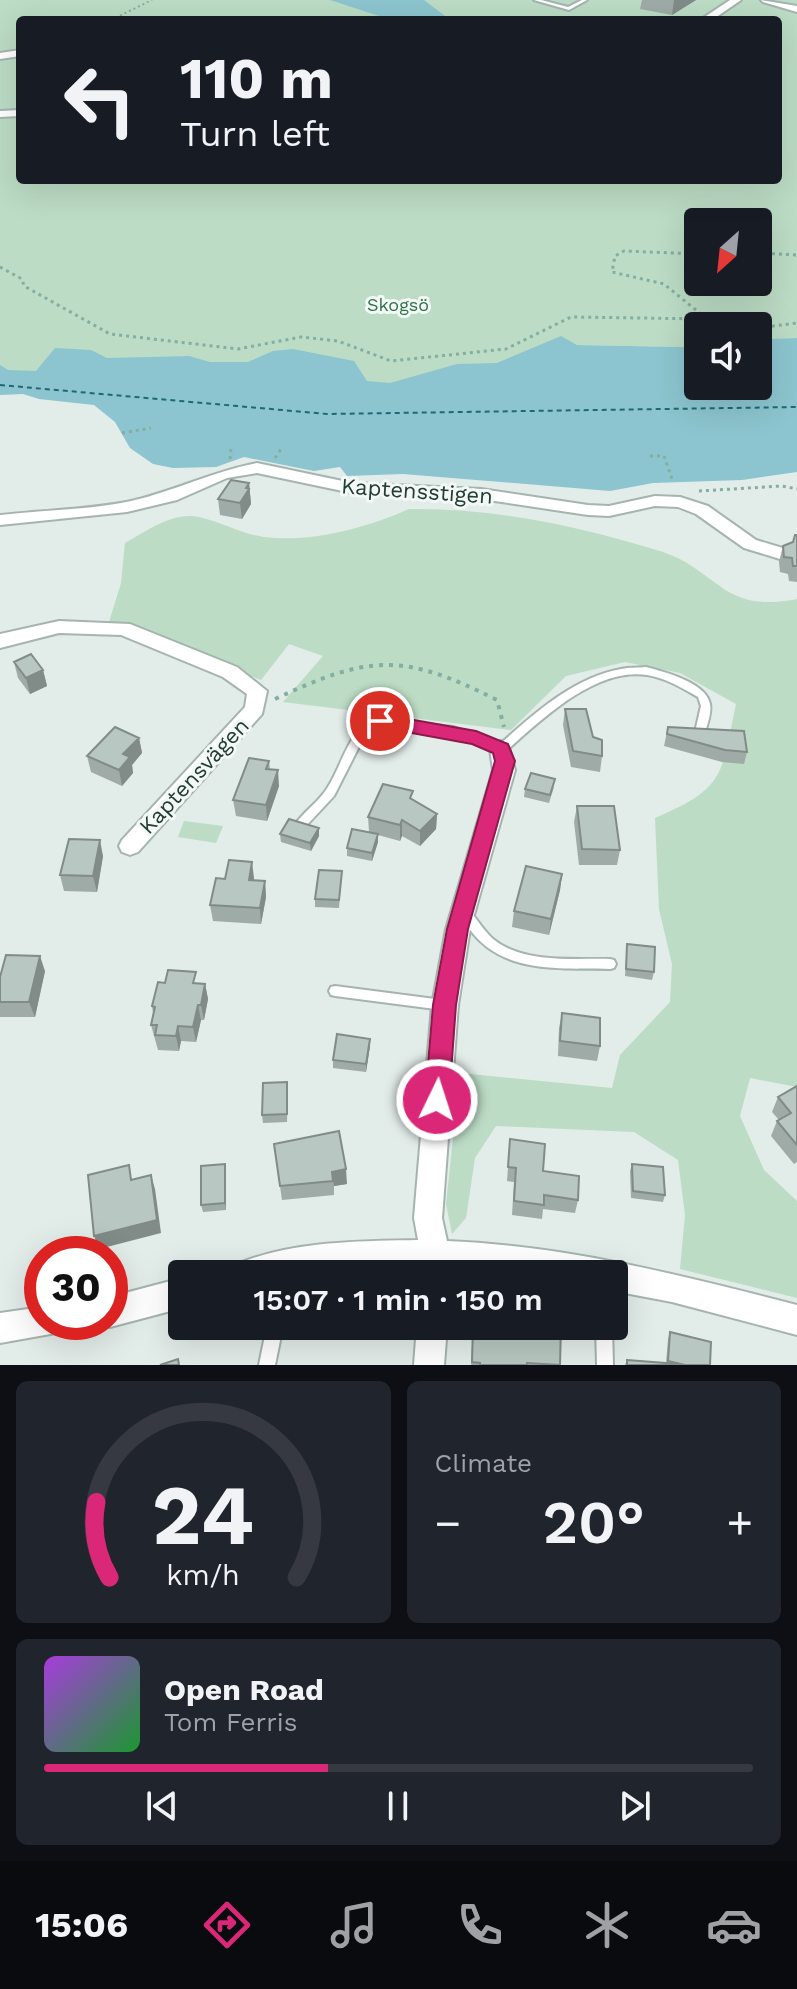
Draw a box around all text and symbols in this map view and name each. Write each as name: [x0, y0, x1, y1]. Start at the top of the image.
text: 110 m: [180, 46, 333, 112]
icon: left: [48, 48, 152, 152]
text: Turn left: [180, 113, 330, 155]
north arrow: [684, 208, 772, 296]
map controls: [684, 208, 772, 400]
park label: Skogsö: [367, 294, 429, 315]
button: sound: [684, 312, 772, 400]
street label: Kaptensstigen: [340, 473, 494, 509]
pin: [346, 687, 414, 755]
icon: arrive: [358, 699, 402, 743]
street label: Kaptensvägen: [134, 713, 254, 839]
position arrow: [395, 1058, 479, 1142]
speed limit sign: 30: [24, 1236, 128, 1340]
text: 15:07 · 1 min · 150 m: [253, 1282, 543, 1317]
text: Climate: [435, 1448, 532, 1478]
text: 24: [152, 1467, 254, 1564]
text: 20°: [542, 1487, 645, 1558]
text: −: [435, 1497, 461, 1549]
text: +: [726, 1497, 753, 1549]
text: km/h: [166, 1558, 240, 1592]
text: Open Road: [164, 1672, 324, 1707]
text: Tom Ferris: [164, 1707, 297, 1737]
icon: previous: [140, 1784, 184, 1828]
icon: pause: [376, 1784, 420, 1828]
icon: next: [613, 1784, 657, 1828]
icon: directions: [199, 1897, 255, 1953]
icon: music: [326, 1897, 382, 1953]
icon: phone: [452, 1897, 508, 1953]
icon: climate: [579, 1897, 635, 1953]
icon: car: [706, 1897, 762, 1953]
text: 15:06: [35, 1904, 128, 1946]

